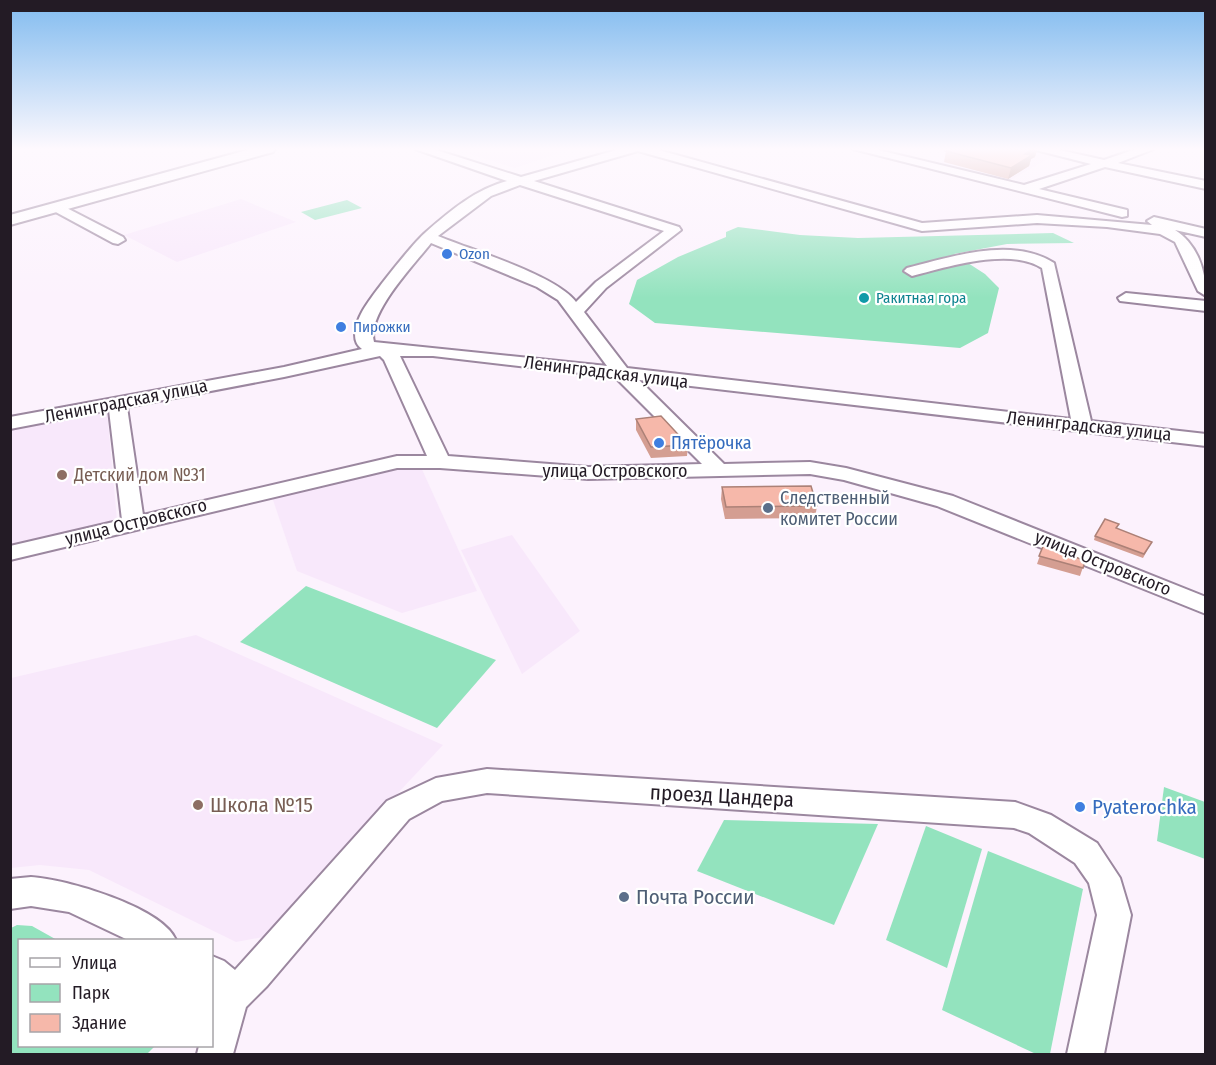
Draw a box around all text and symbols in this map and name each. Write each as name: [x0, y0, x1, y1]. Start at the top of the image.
place label: Ozon: [459, 245, 490, 263]
marker: Ozon: [440, 247, 454, 261]
place label: Ракитная гора: [876, 289, 966, 307]
marker: Ракитная гора: [857, 291, 871, 305]
place label: Пирожки: [353, 318, 411, 336]
marker: Пирожки: [334, 320, 348, 334]
street label: Ленинградская улица: [523, 351, 690, 393]
street label: Ленинградская улица: [43, 374, 210, 428]
street label: Ленинградская улица: [1006, 406, 1173, 446]
place label: Пятёрочка: [671, 432, 752, 454]
marker: Пятёрочка: [652, 436, 666, 450]
street label: улица Островского: [542, 460, 688, 482]
place label: Детский дом №31: [73, 464, 206, 486]
marker: Детский дом №31: [55, 468, 69, 482]
place label: Следственный комитет России: [780, 487, 898, 530]
street label: улица Островского: [63, 494, 209, 550]
marker: Следственный комитет России: [761, 501, 775, 515]
street label: улица Островского: [1032, 526, 1174, 600]
street label: проезд Цандера: [649, 779, 795, 813]
place label: Школа №15: [210, 792, 313, 818]
place label: Pyaterochka: [1092, 794, 1197, 820]
marker: Школа №15: [191, 798, 205, 812]
marker: Pyaterochka: [1073, 800, 1087, 814]
place label: Почта России: [636, 884, 755, 910]
marker: Почта России: [617, 890, 631, 904]
legend: [18, 939, 213, 1047]
text: Улица: [71, 952, 117, 974]
text: Парк: [72, 982, 110, 1004]
text: Здание: [72, 1012, 127, 1034]

